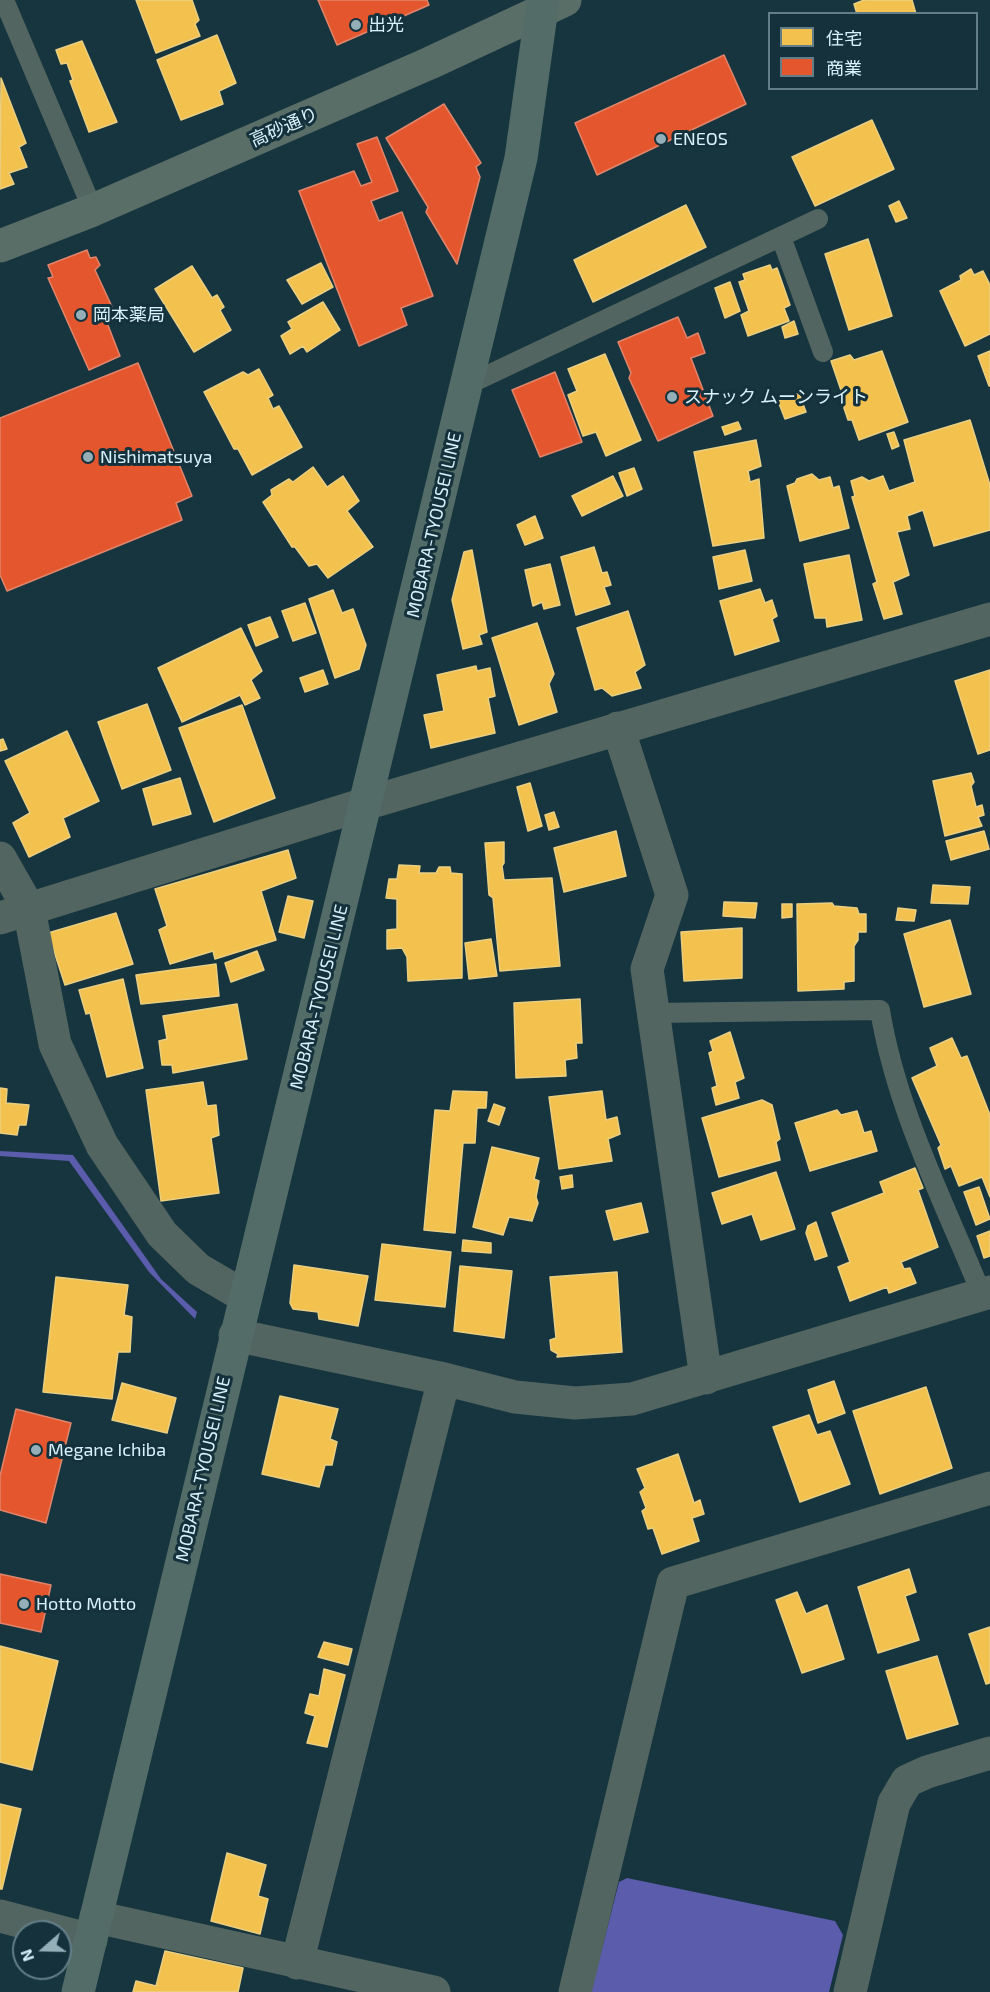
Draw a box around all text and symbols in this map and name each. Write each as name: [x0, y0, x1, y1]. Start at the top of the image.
legend: [768, 12, 978, 90]
place label: 出光: [368, 14, 404, 36]
marker: 出光: [349, 18, 363, 32]
text: 住宅: [826, 27, 862, 49]
text: 商業: [826, 57, 862, 79]
street label: 高砂通り: [247, 102, 321, 152]
place label: ENEOS: [673, 128, 728, 150]
marker: ENEOS: [654, 132, 668, 146]
place label: 岡本薬局: [93, 304, 165, 326]
marker: 岡本薬局: [74, 308, 88, 322]
place label: スナック ムーンライト: [684, 386, 868, 408]
marker: スナック ムーンライト: [665, 390, 679, 404]
street label: MOBARA-TYOUSEI LINE: [402, 430, 466, 620]
place label: Nishimatsuya: [100, 446, 212, 468]
marker: Nishimatsuya: [81, 450, 95, 464]
street label: MOBARA-TYOUSEI LINE: [286, 902, 352, 1092]
street label: MOBARA-TYOUSEI LINE: [171, 1374, 235, 1564]
place label: Megane Ichiba: [48, 1439, 166, 1461]
marker: Megane Ichiba: [29, 1443, 43, 1457]
place label: Hotto Motto: [36, 1593, 136, 1615]
marker: Hotto Motto: [17, 1597, 31, 1611]
north arrow: [12, 1920, 72, 1980]
text: N: [16, 1947, 37, 1964]

